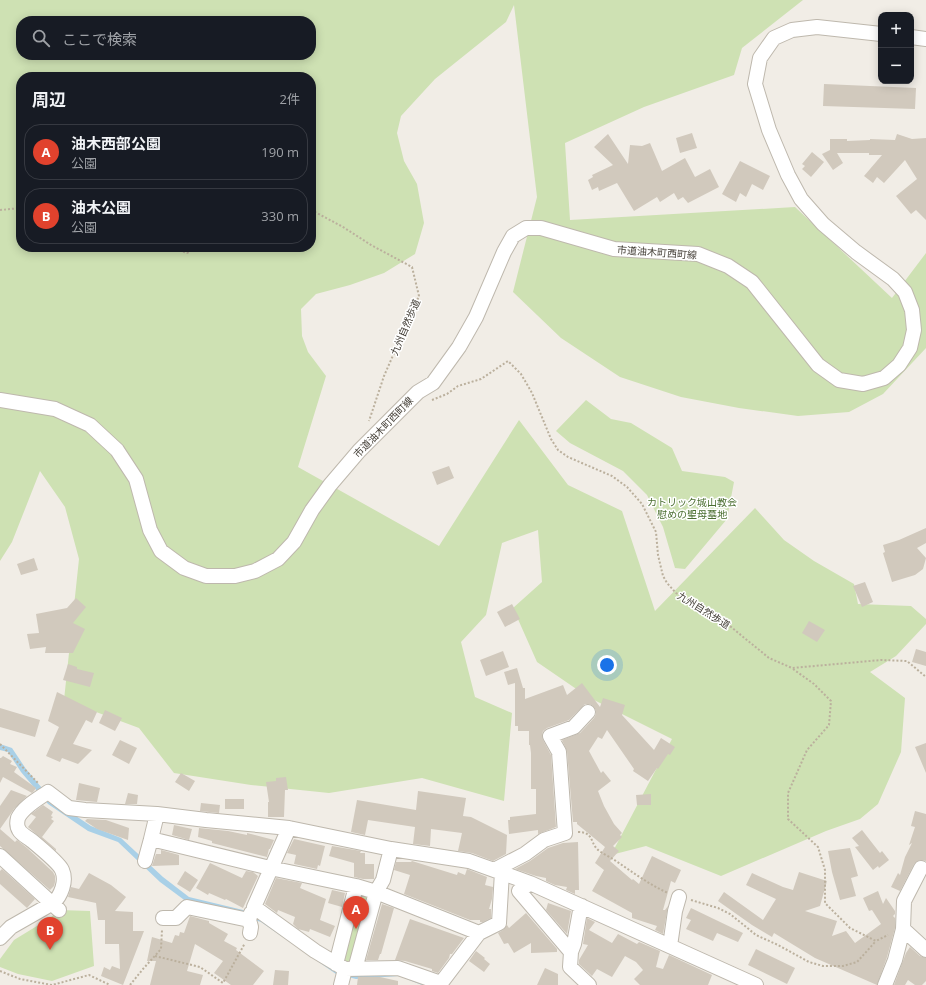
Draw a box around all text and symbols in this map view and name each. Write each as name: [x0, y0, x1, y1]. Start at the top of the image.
map controls: [878, 12, 914, 84]
button: +: [878, 12, 914, 48]
search box: [16, 16, 316, 60]
icon: search: [30, 27, 52, 49]
text: ここで検索: [62, 29, 137, 49]
button: −: [878, 48, 914, 84]
text: 周辺: [32, 88, 66, 111]
text: 2件: [280, 90, 300, 108]
text: 油木西部公園: [71, 133, 161, 153]
text: A: [42, 143, 50, 161]
text: 190 m: [261, 143, 299, 161]
text: 公園: [71, 154, 97, 172]
text: 油木公園: [71, 197, 131, 217]
text: B: [42, 207, 50, 225]
text: 330 m: [261, 207, 299, 225]
text: 公園: [71, 218, 97, 236]
street label: 市道油木町西町線: [617, 242, 697, 262]
street label: 九州自然歩道: [387, 297, 423, 357]
street label: 市道油木町西町線: [350, 393, 416, 461]
park label: カトリック城山教会 慰めの聖母墓地: [647, 495, 737, 521]
street label: 九州自然歩道: [675, 588, 733, 632]
your location: [597, 655, 617, 675]
pin: A: [343, 896, 369, 929]
pin: B: [37, 917, 63, 950]

